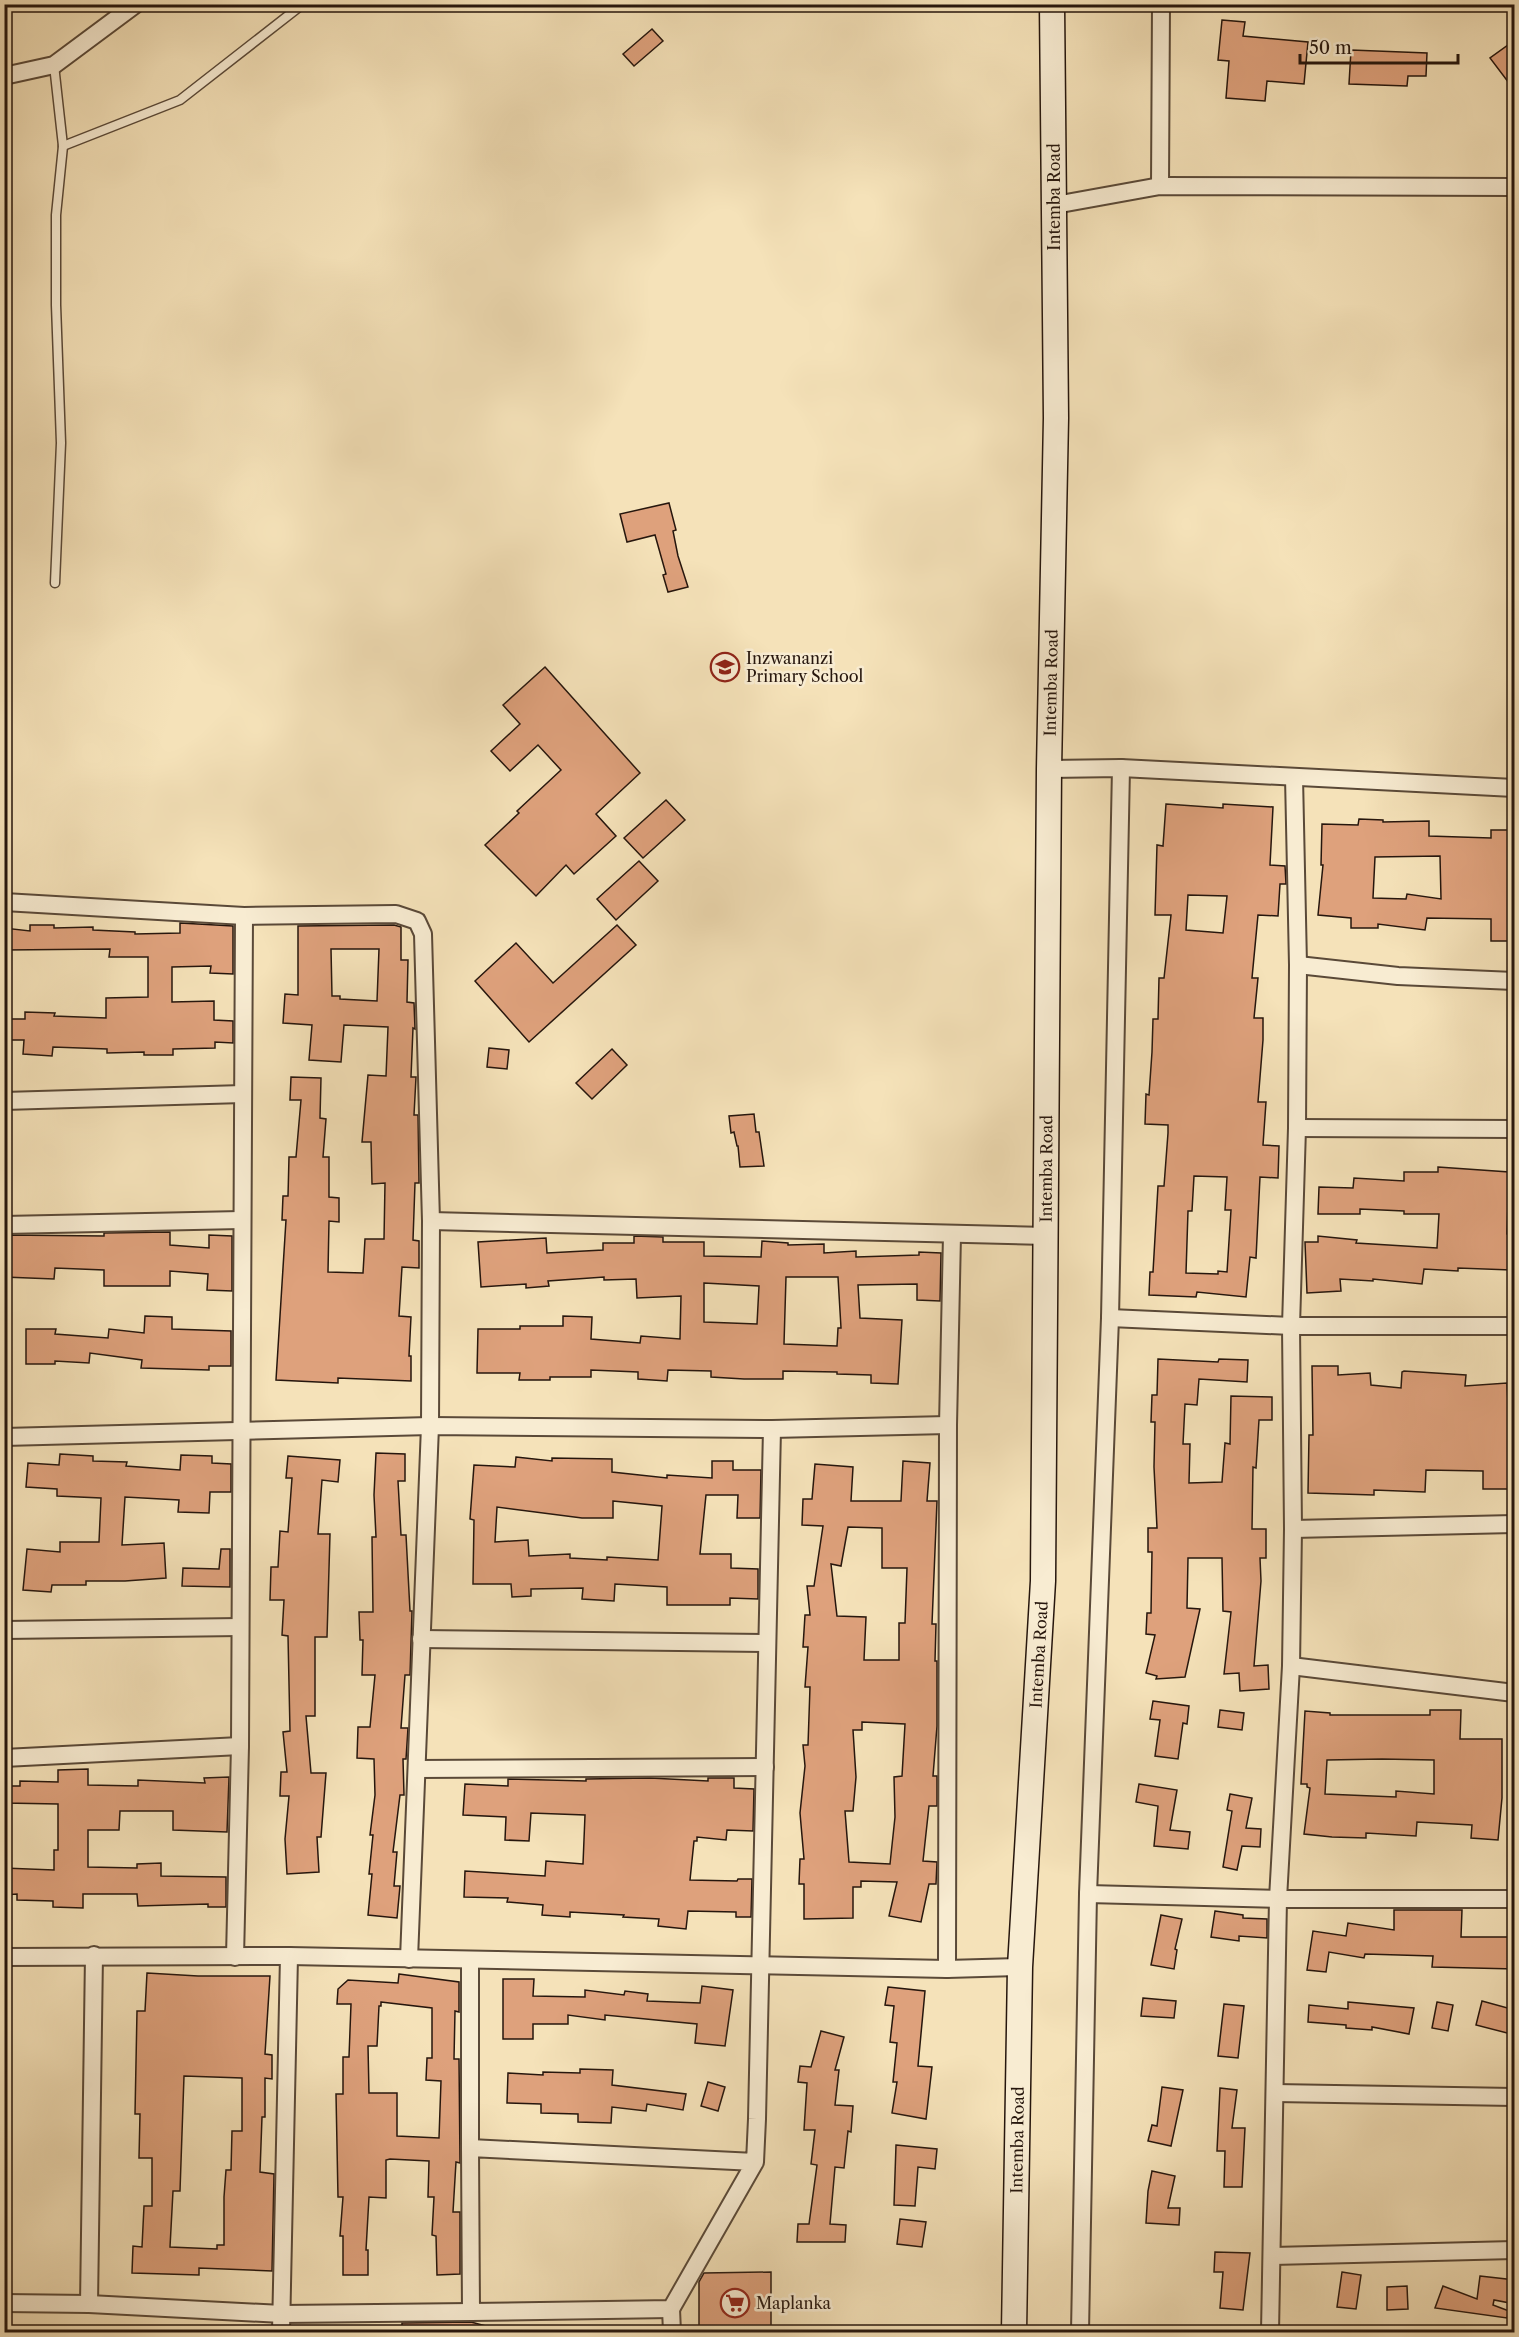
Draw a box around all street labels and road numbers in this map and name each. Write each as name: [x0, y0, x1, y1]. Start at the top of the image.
street label: Intemba Road: [1044, 143, 1064, 251]
street label: Intemba Road: [1040, 629, 1062, 737]
street label: Intemba Road: [1036, 1115, 1056, 1222]
street label: Intemba Road: [1025, 1600, 1052, 1709]
street label: Intemba Road: [1006, 2086, 1028, 2194]

